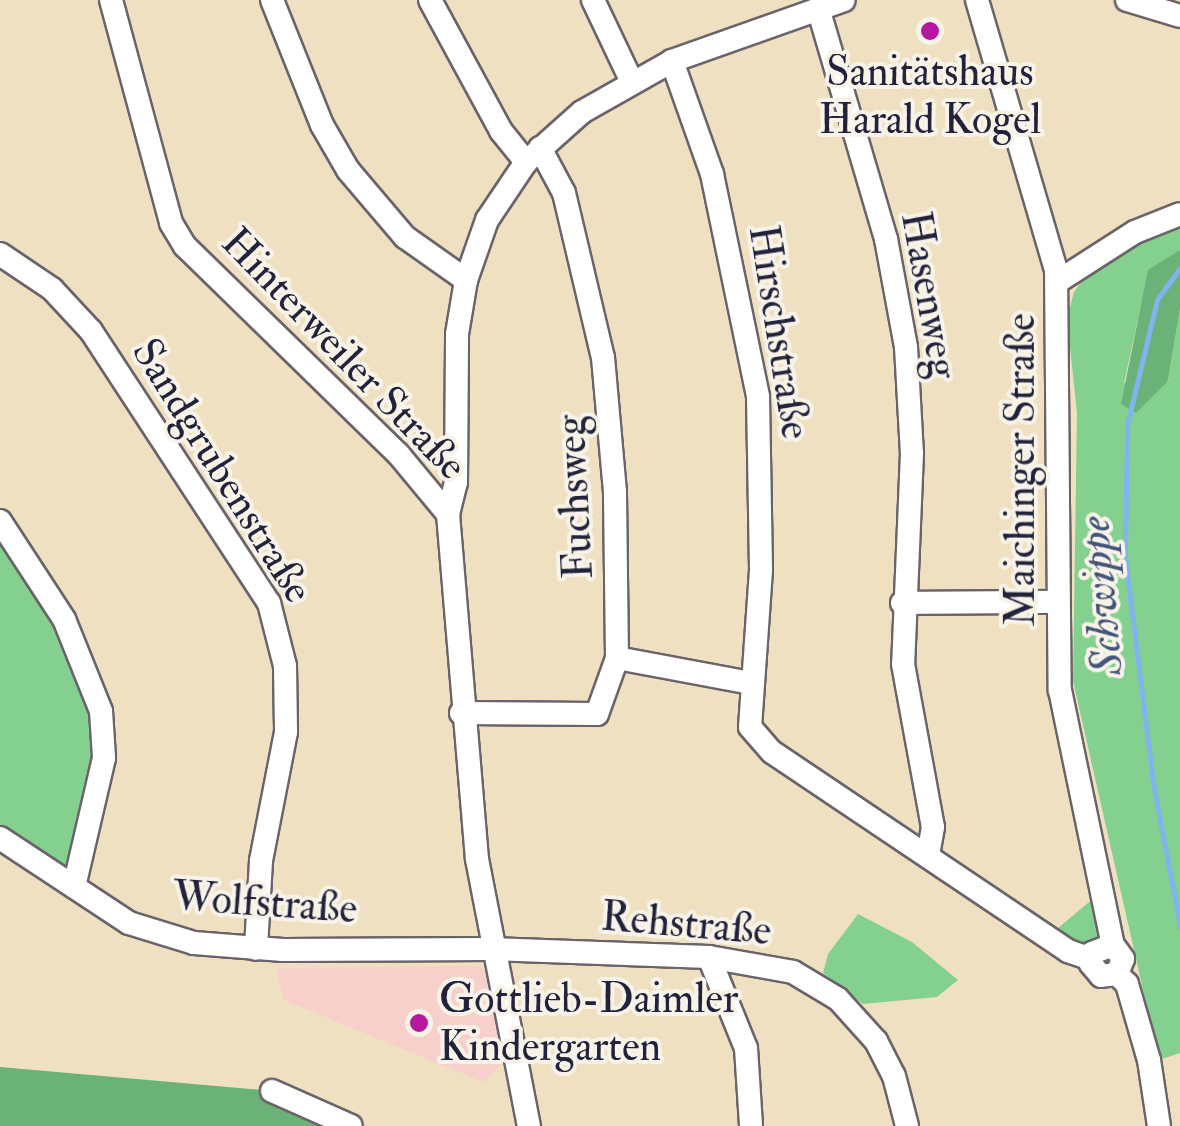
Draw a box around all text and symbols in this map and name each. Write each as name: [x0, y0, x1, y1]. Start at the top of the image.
marker: Sanitätshaus Harald Kogel: [919, 20, 941, 42]
place label: Sanitätshaus Harald Kogel: [819, 47, 1041, 146]
street label: Hasenweg: [890, 208, 968, 382]
street label: Hinterweiler Straße: [211, 217, 477, 491]
street label: Hirschstraße: [737, 222, 821, 442]
street label: Maichinger Straße: [996, 313, 1046, 627]
street label: Sandgrubenstraße: [121, 330, 323, 612]
street label: Fuchsweg: [546, 414, 604, 580]
water label: Schwippe: [1068, 514, 1136, 678]
street label: Wolfstraße: [171, 871, 359, 935]
street label: Rehstraße: [599, 891, 773, 957]
place label: Gottlieb-Daimler Kindergarten: [439, 974, 738, 1072]
marker: Gottlieb-Daimler Kindergarten: [408, 1012, 430, 1034]

